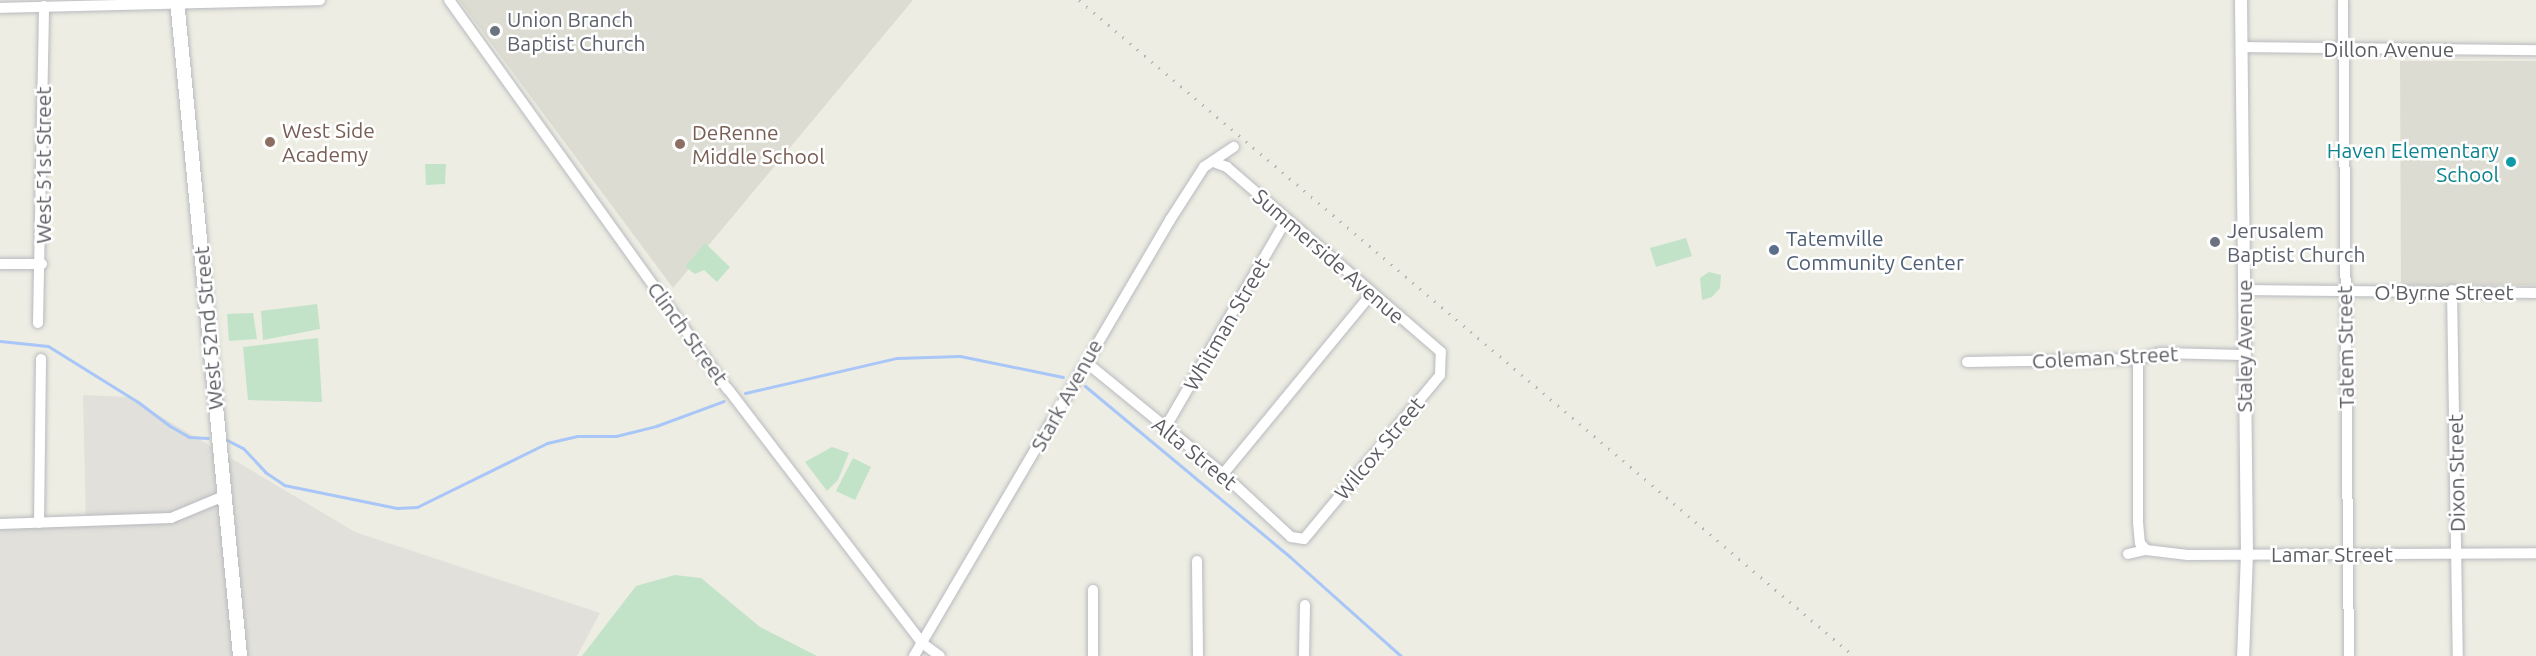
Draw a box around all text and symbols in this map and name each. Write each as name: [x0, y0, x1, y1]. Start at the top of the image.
place label: Union Branch Baptist Church: [507, 6, 645, 56]
marker: Union Branch Baptist Church: [488, 24, 502, 38]
street label: Dillon Avenue: [2324, 36, 2454, 62]
street label: West 51st Street: [30, 86, 56, 244]
place label: West Side Academy: [282, 117, 375, 167]
place label: DeRenne Middle School: [692, 119, 825, 169]
marker: West Side Academy: [263, 135, 277, 149]
marker: DeRenne Middle School: [673, 137, 687, 151]
place label: Haven Elementary School: [2327, 137, 2499, 187]
marker: Haven Elementary School: [2504, 155, 2518, 169]
street label: Summerside Avenue: [1248, 183, 1410, 329]
place label: Jerusalem Baptist Church: [2227, 217, 2365, 267]
place label: Tatemville Community Center: [1786, 225, 1964, 275]
marker: Jerusalem Baptist Church: [2208, 235, 2222, 249]
marker: Tatemville Community Center: [1767, 243, 1781, 257]
street label: West 52nd Street: [188, 245, 228, 411]
street label: Whitman Street: [1178, 253, 1274, 395]
street label: Clinch Street: [642, 277, 734, 389]
street label: O'Byrne Street: [2374, 279, 2514, 305]
street label: Staley Avenue: [2231, 280, 2257, 412]
street label: Tatem Street: [2331, 285, 2359, 409]
street label: Stark Avenue: [1025, 335, 1107, 455]
street label: Coleman Street: [2031, 341, 2179, 373]
street label: Wilcox Street: [1329, 392, 1429, 504]
street label: Alta Street: [1148, 411, 1242, 495]
street label: Dixon Street: [2442, 414, 2470, 532]
street label: Lamar Street: [2271, 541, 2393, 567]

